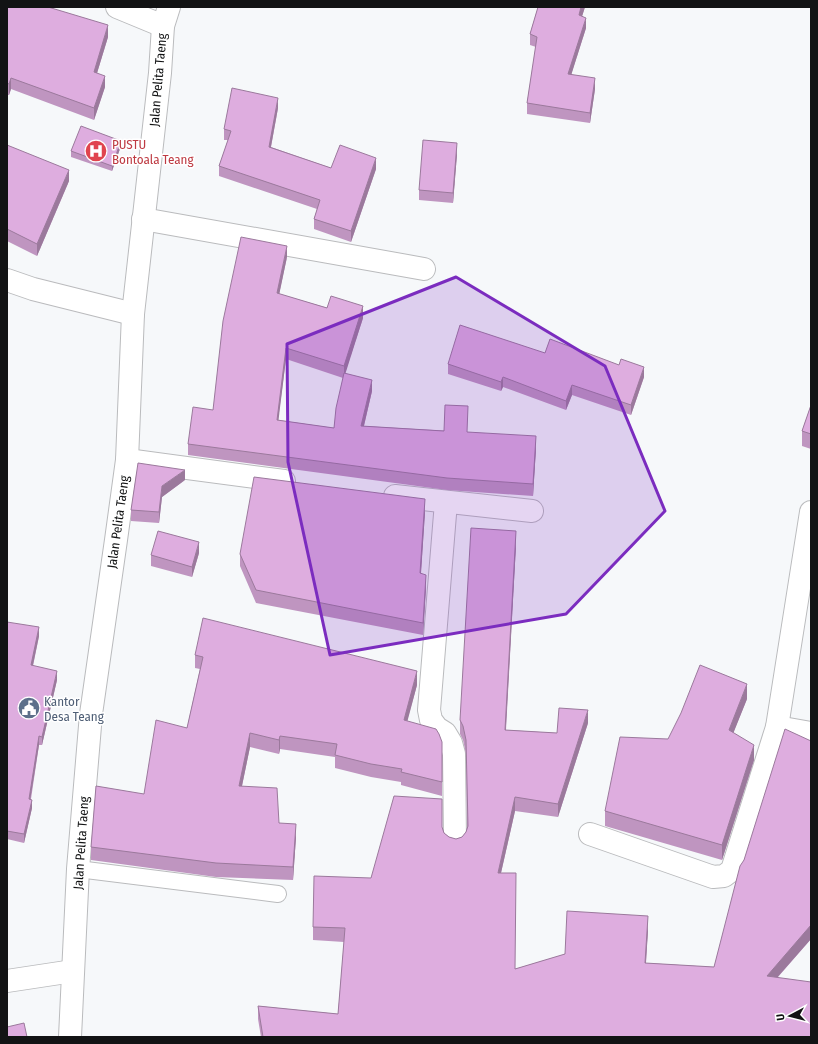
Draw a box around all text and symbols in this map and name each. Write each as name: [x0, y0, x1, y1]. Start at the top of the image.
street label: Jalan Pelita Taeng: [146, 32, 170, 127]
place label: PUSTU Bontoala Teang: [112, 137, 194, 167]
hospital icon: PUSTU Bontoala Teang: [83, 138, 109, 164]
street label: Jalan Pelita Taeng: [104, 474, 132, 569]
place label: Kantor Desa Teang: [44, 694, 105, 724]
public building icon: Kantor Desa Teang: [16, 695, 42, 721]
street label: Jalan Pelita Taeng: [70, 795, 92, 890]
north arrow: [770, 996, 810, 1036]
text: U: [774, 1013, 787, 1021]

